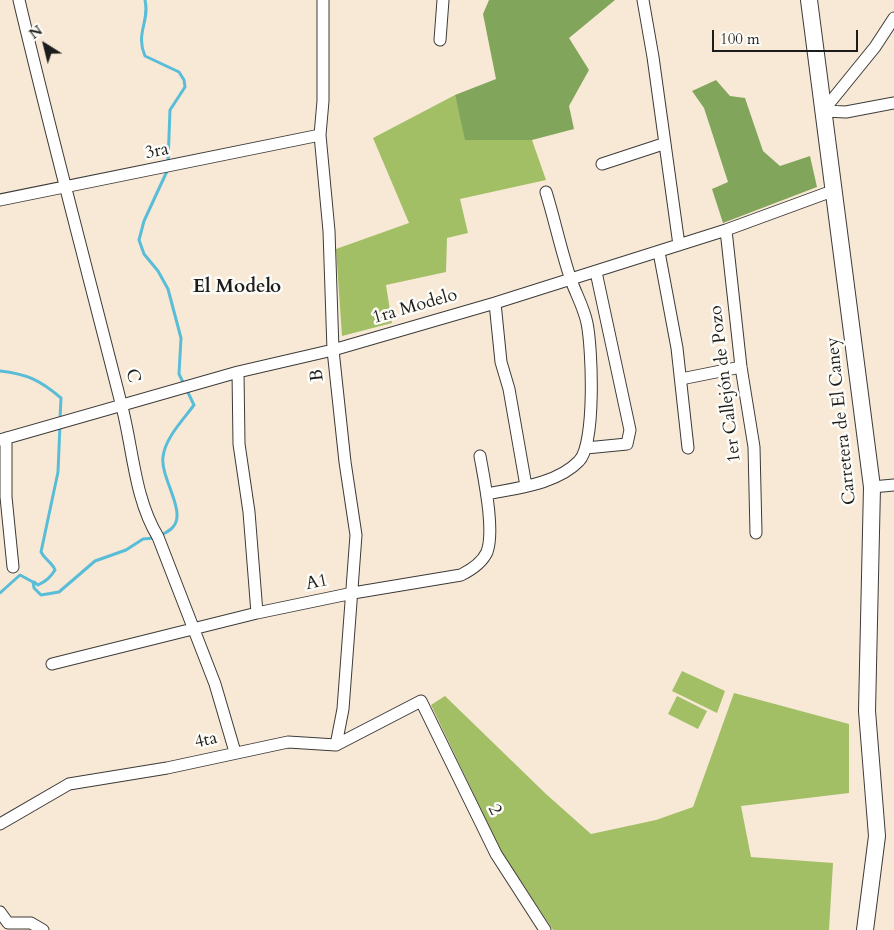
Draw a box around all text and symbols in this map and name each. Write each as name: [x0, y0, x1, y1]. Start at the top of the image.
north arrow: [20, 20, 70, 70]
scale bar: [714, 20, 860, 52]
text: N: [25, 21, 46, 44]
text: 100 m: [720, 29, 760, 49]
street label: 3ra: [143, 139, 171, 165]
district label: El Modelo: [193, 277, 281, 299]
street label: 1ra Modelo: [370, 285, 460, 329]
street label: 1er Callejón de Pozo: [706, 304, 746, 464]
street label: Carretera de El Caney: [822, 336, 862, 506]
street label: C: [120, 367, 144, 385]
street label: B: [307, 368, 329, 382]
street label: A1: [304, 570, 330, 596]
street label: 4ta: [193, 728, 219, 754]
street label: 2: [482, 801, 506, 819]

